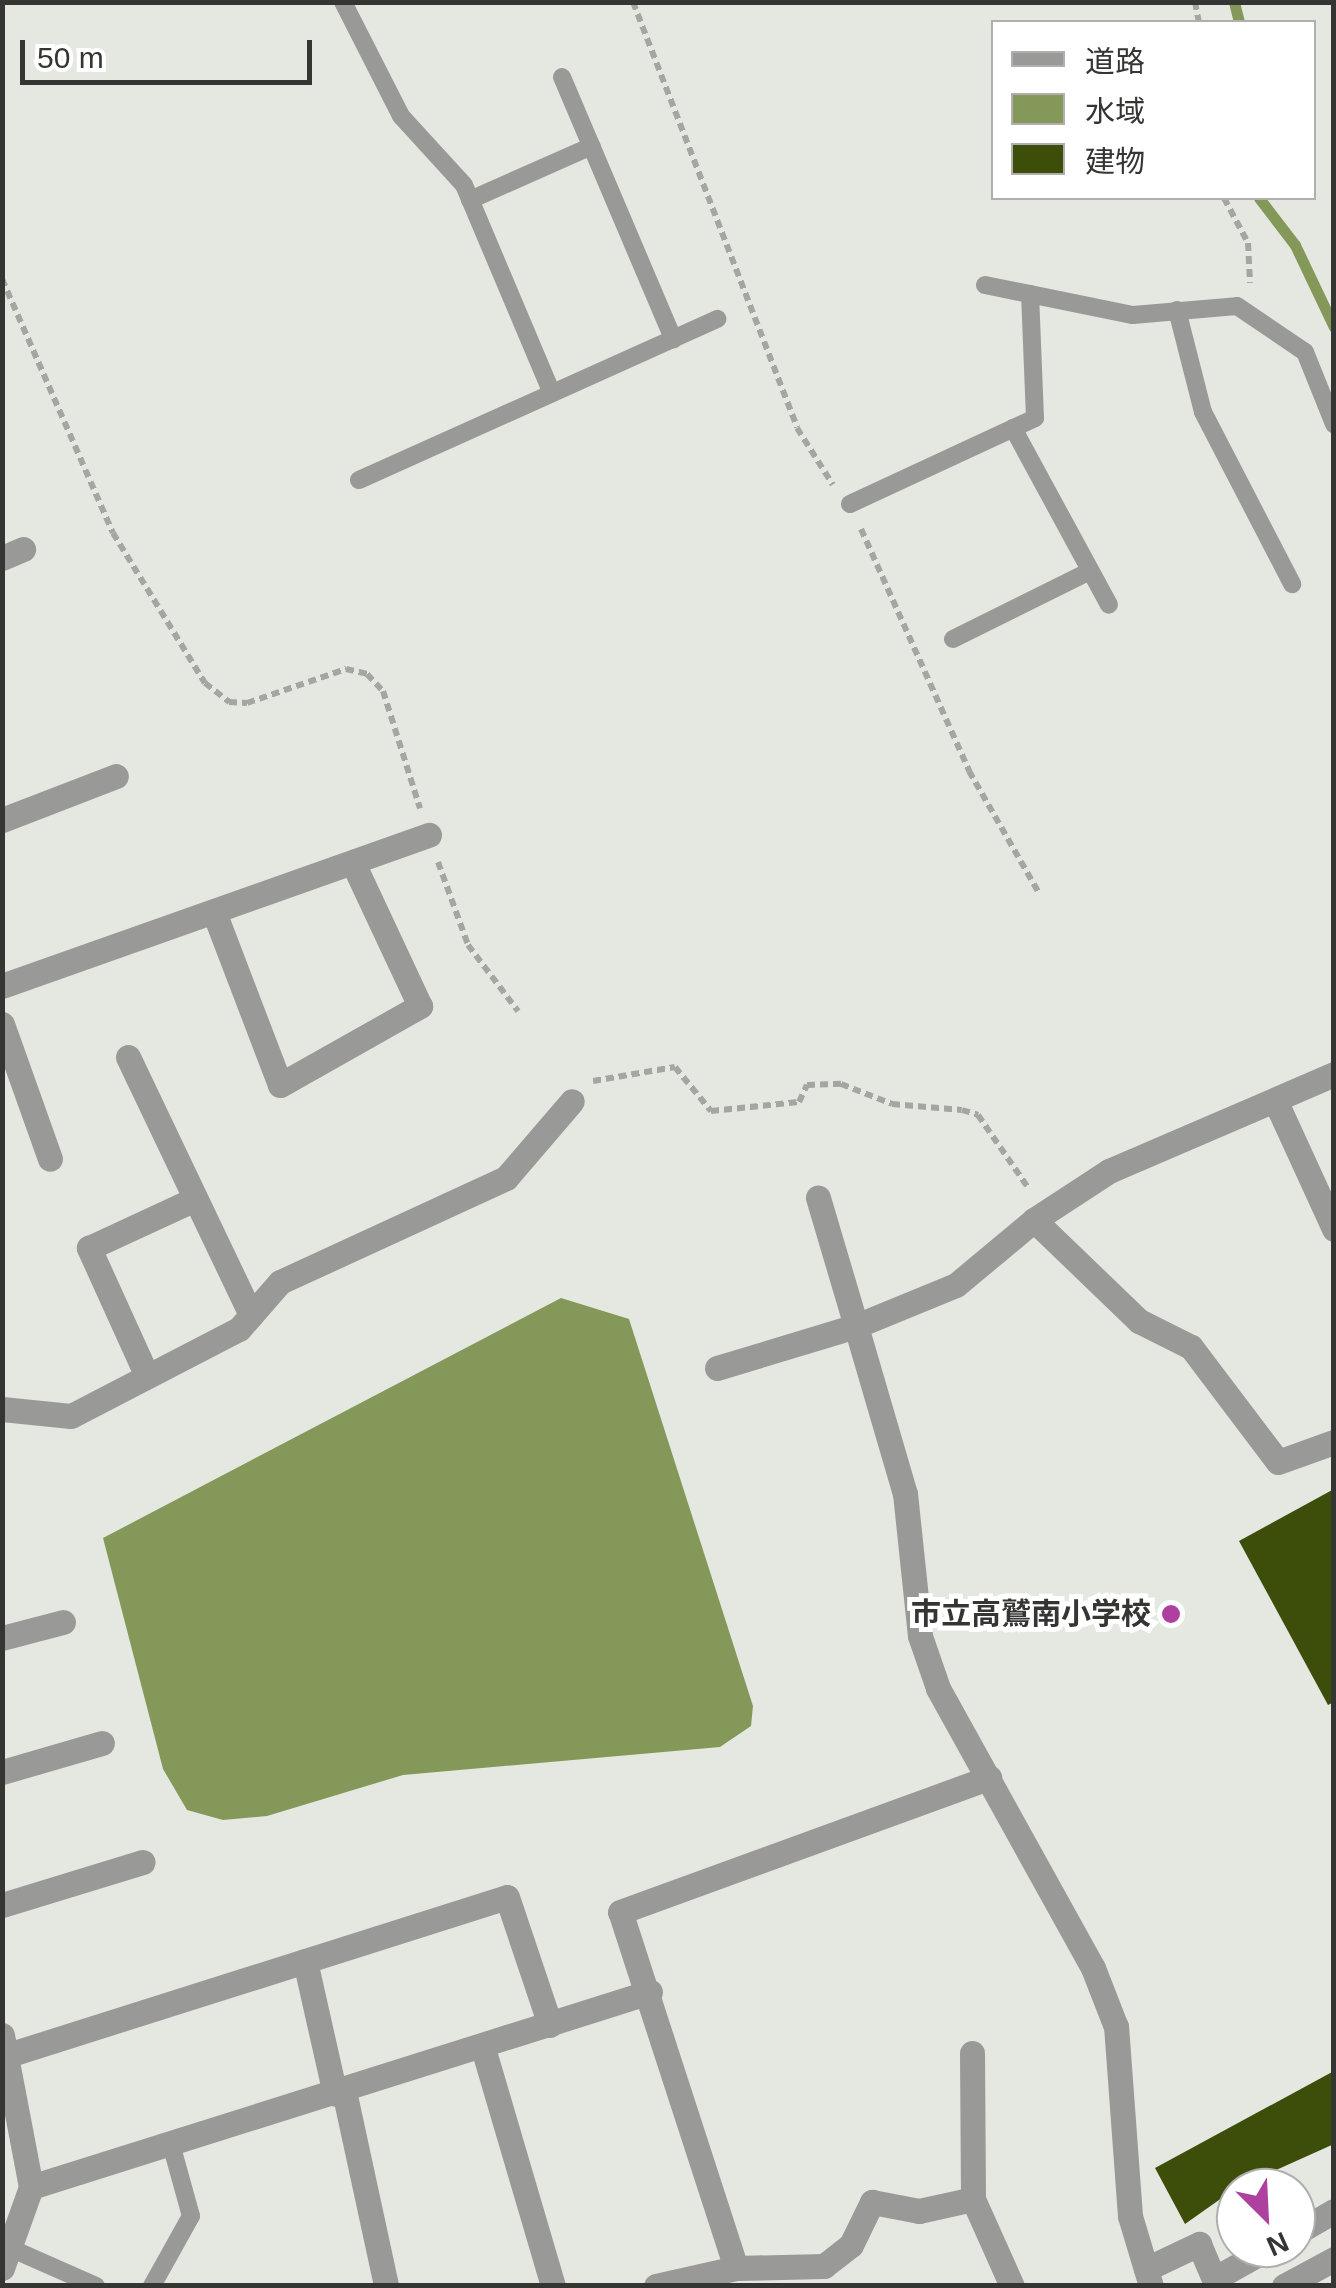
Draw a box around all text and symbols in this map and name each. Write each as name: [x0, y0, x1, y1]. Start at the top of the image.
scale bar: [25, 20, 318, 82]
legend: [991, 20, 1316, 200]
text: 50 m: [37, 41, 104, 74]
text: 道路: [1085, 45, 1145, 78]
text: 水域: [1085, 95, 1145, 128]
text: 建物: [1085, 145, 1145, 178]
place label: 市立高鷲南小学校: [911, 1596, 1151, 1632]
marker: 市立高鷲南小学校: [1160, 1603, 1182, 1625]
north arrow: [1216, 2168, 1316, 2268]
text: N: [1262, 2226, 1293, 2262]

